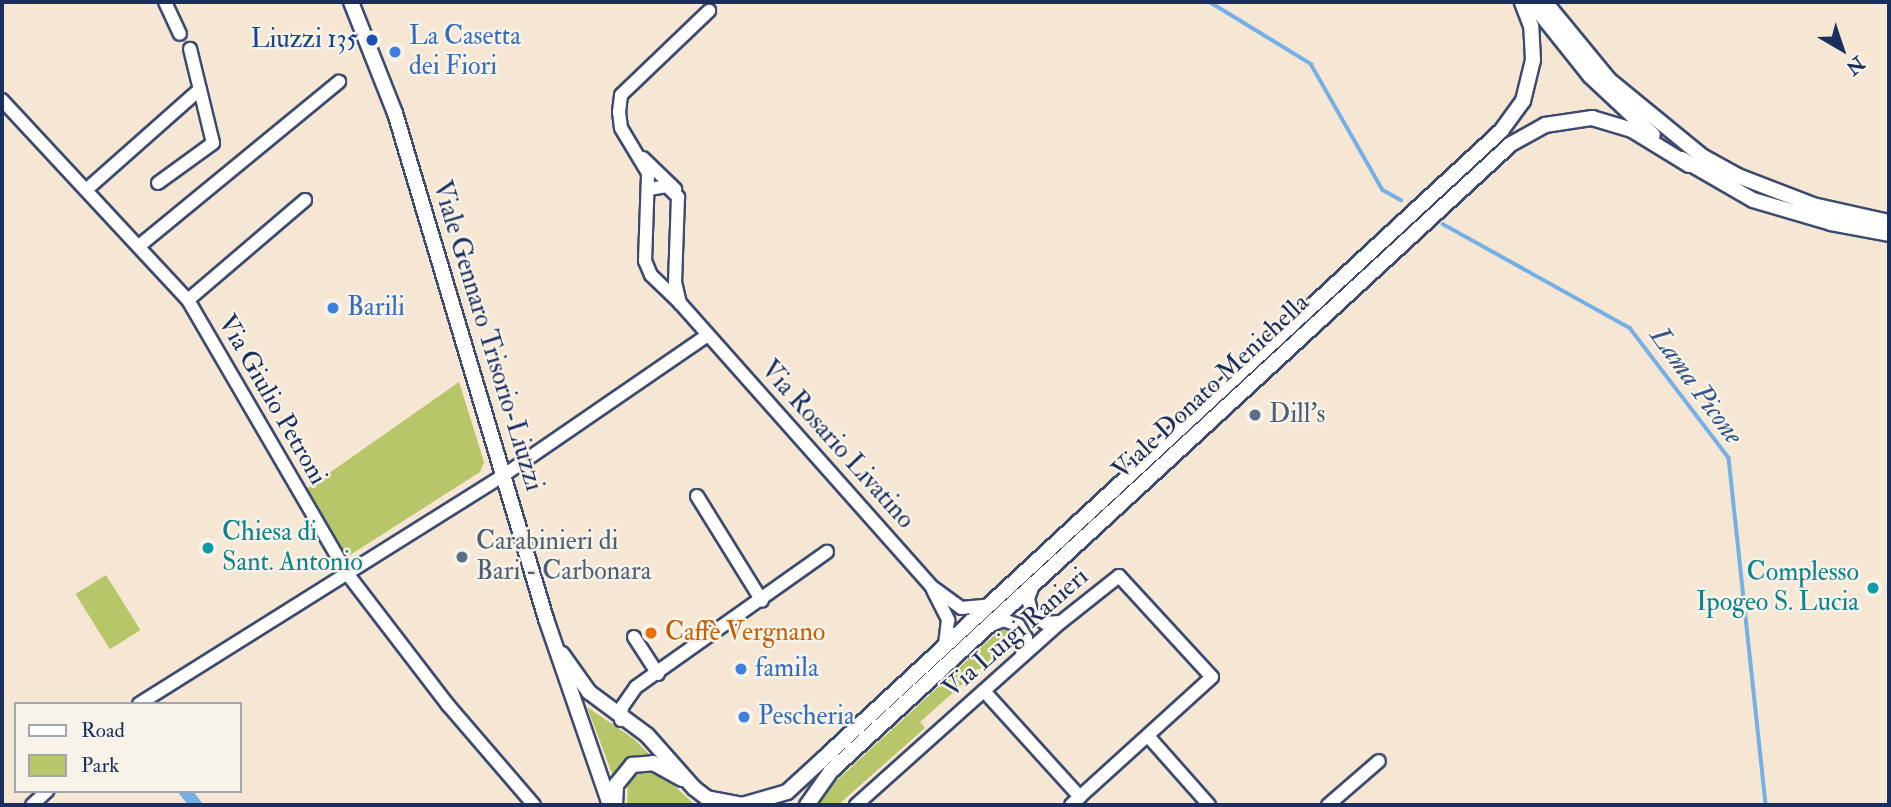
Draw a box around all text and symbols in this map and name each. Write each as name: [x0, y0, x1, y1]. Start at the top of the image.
north arrow: [1807, 14, 1877, 84]
place label: La Casetta dei Fiori: [409, 21, 521, 82]
place label: Liuzzi 135: [251, 24, 358, 56]
marker: Liuzzi 135: [364, 32, 380, 48]
marker: La Casetta dei Fiori: [387, 44, 403, 60]
text: N: [1841, 51, 1869, 80]
street label: Viale Gennaro Trisorio-Liuzzi: [425, 177, 549, 495]
street label: Viale Donato Menichella: [1106, 288, 1316, 486]
place label: Barili: [347, 292, 405, 324]
marker: Barili: [325, 300, 341, 316]
street label: Via Giulio Petroni: [211, 309, 333, 491]
water label: Lama Picone: [1642, 321, 1750, 451]
street label: Via Rosario Livatino: [753, 355, 921, 535]
place label: Dill's: [1269, 399, 1326, 431]
marker: Dill's: [1247, 407, 1263, 423]
place label: Chiesa di Sant. Antonio: [222, 517, 363, 578]
place label: Carabinieri di Bari - Carbonara: [476, 526, 651, 588]
marker: Chiesa di Sant. Antonio: [200, 540, 216, 556]
marker: Carabinieri di Bari - Carbonara: [454, 549, 470, 565]
place label: Complesso Ipogeo S. Lucia: [1696, 557, 1859, 618]
street label: Via Luigi Ranieri: [937, 561, 1095, 705]
marker: Complesso Ipogeo S. Lucia: [1865, 580, 1881, 596]
place label: Caffè Vergnano: [665, 617, 825, 649]
marker: Caffè Vergnano: [643, 625, 659, 641]
place label: famila: [755, 653, 819, 685]
marker: famila: [733, 661, 749, 677]
place label: Pescheria: [758, 701, 855, 733]
legend: [14, 702, 242, 793]
marker: Pescheria: [736, 709, 752, 725]
text: Road: [81, 717, 125, 744]
text: Park: [81, 752, 119, 779]

